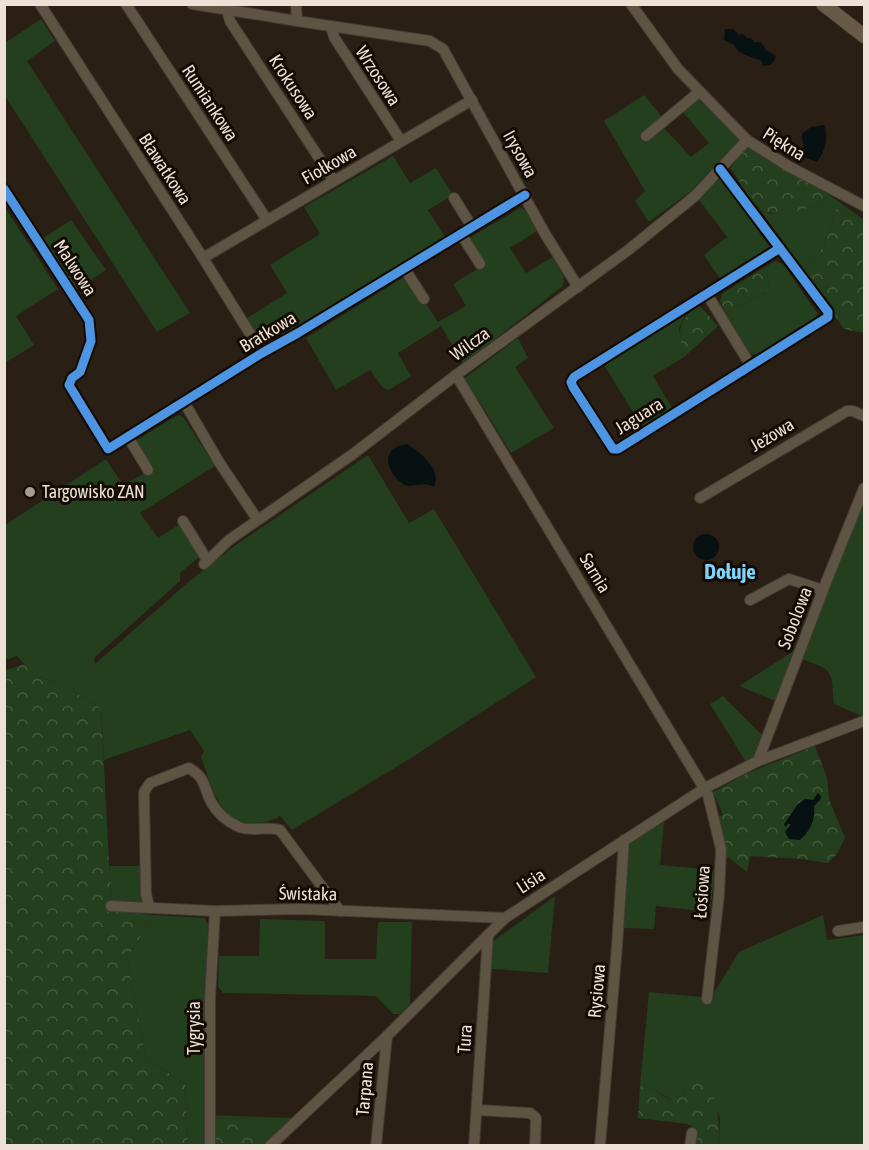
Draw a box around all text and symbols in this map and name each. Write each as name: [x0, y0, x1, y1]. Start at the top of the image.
street label: Wrzosowa: [351, 42, 405, 109]
street label: Krokusowa: [265, 50, 322, 123]
street label: Rumiankowa: [178, 61, 243, 145]
street label: Piękna: [759, 123, 809, 165]
street label: Irysowa: [499, 126, 542, 181]
street label: Bławatkowa: [135, 129, 196, 208]
street label: Fiołkowa: [298, 141, 360, 189]
street label: Malwowa: [50, 236, 101, 300]
street label: Bratkowa: [236, 307, 300, 356]
street label: Wilcza: [446, 322, 493, 365]
street label: Jaguara: [611, 393, 666, 438]
street label: Jeżowa: [746, 413, 797, 456]
place label: Targowisko ZAN: [42, 481, 145, 502]
marker: Targowisko ZAN: [23, 485, 37, 499]
street label: Sarnia: [575, 549, 615, 596]
district label: Dołuje: [704, 559, 756, 583]
street label: Sobolowa: [773, 584, 816, 652]
street label: Lisia: [512, 864, 549, 898]
street label: Łosiowa: [689, 865, 714, 919]
street label: Świstaka: [279, 882, 337, 905]
street label: Rysiowa: [584, 963, 609, 1019]
street label: Tygrysia: [183, 1001, 204, 1055]
street label: Tura: [453, 1024, 476, 1054]
street label: Tarpana: [352, 1061, 377, 1117]

